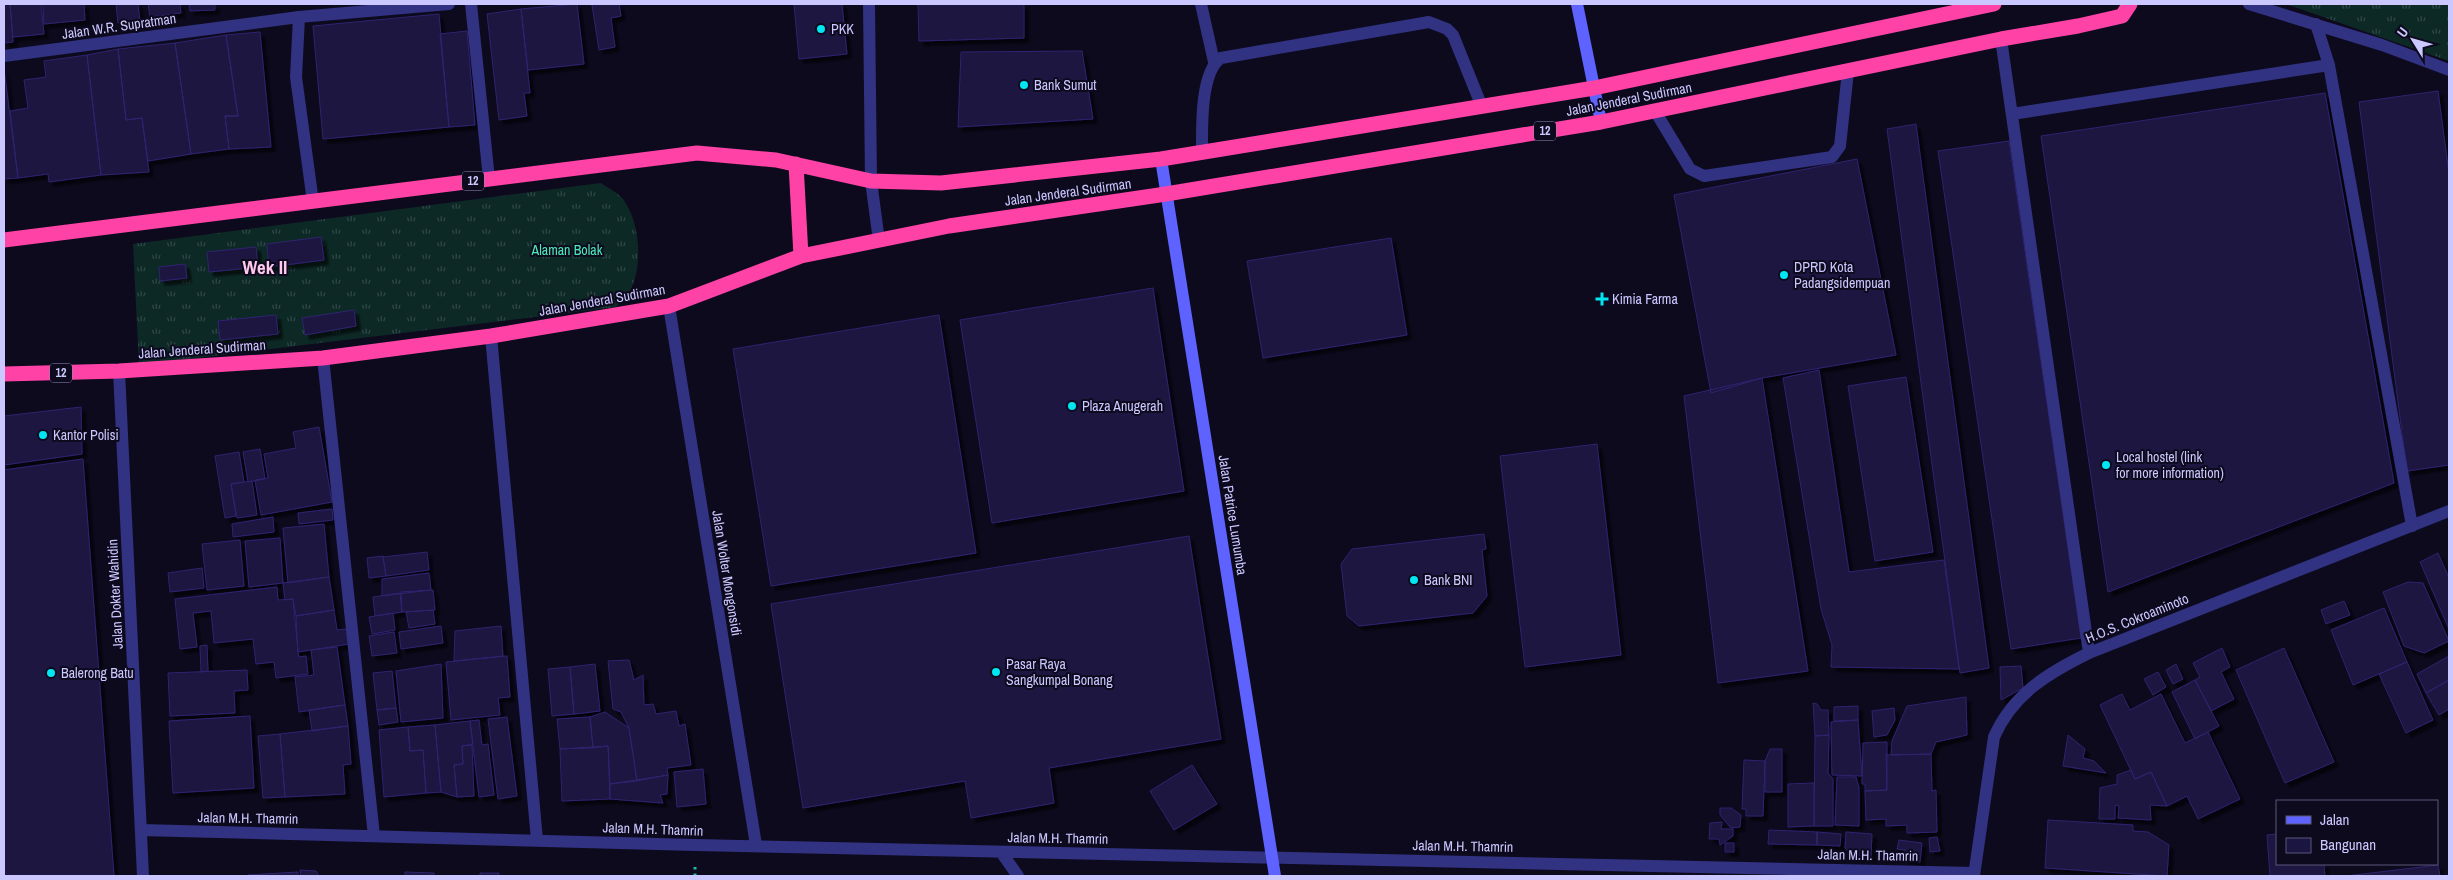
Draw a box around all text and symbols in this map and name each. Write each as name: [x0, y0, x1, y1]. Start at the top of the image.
street label: Jalan W.R. Supratman: [61, 9, 177, 43]
north arrow: [2388, 15, 2438, 65]
place label: PKK: [831, 20, 854, 38]
marker: PKK: [815, 23, 827, 35]
text: U: [2393, 23, 2412, 41]
place label: Bank Sumut: [1034, 76, 1097, 94]
street label: Jalan Jenderal Sudirman: [1565, 78, 1693, 120]
marker: Bank Sumut: [1018, 79, 1030, 91]
road number: 12: [1534, 122, 1556, 140]
road number: 12: [462, 172, 484, 190]
street label: Jalan Jenderal Sudirman: [1004, 174, 1132, 210]
park label: Alaman Bolak: [531, 241, 603, 259]
district label: Wek II: [243, 254, 287, 280]
place label: DPRD Kota Padangsidempuan: [1794, 258, 1890, 292]
marker: DPRD Kota Padangsidempuan: [1778, 269, 1790, 281]
street label: Jalan Jenderal Sudirman: [538, 280, 666, 320]
place label: Kimia Farma: [1612, 290, 1678, 308]
marker: Kimia Farma: [1596, 293, 1608, 305]
street label: Jalan Jenderal Sudirman: [138, 336, 266, 362]
road number: 12: [50, 363, 72, 382]
place label: Plaza Anugerah: [1082, 397, 1163, 415]
marker: Plaza Anugerah: [1066, 400, 1078, 412]
place label: Kantor Polisi: [53, 426, 119, 444]
marker: Kantor Polisi: [37, 429, 49, 441]
place label: Local hostel (link for more information): [2116, 448, 2224, 482]
street label: Jalan Patrice Lumumba: [1215, 454, 1251, 577]
marker: Local hostel (link for more information): [2100, 459, 2112, 471]
street label: Jalan Wolter Mongonsidi: [708, 509, 746, 637]
street label: Jalan Dokter Wahidin: [103, 539, 127, 649]
place label: Bank BNI: [1424, 571, 1473, 589]
marker: Bank BNI: [1408, 574, 1420, 586]
street label: H.O.S. Cokroaminoto: [2083, 589, 2191, 647]
place label: Pasar Raya Sangkumpal Bonang: [1006, 655, 1113, 689]
place label: Balerong Batu: [61, 664, 134, 682]
marker: Pasar Raya Sangkumpal Bonang: [990, 666, 1002, 678]
marker: Balerong Batu: [45, 667, 57, 679]
legend: [2276, 800, 2438, 865]
street label: Jalan M.H. Thamrin: [198, 808, 298, 828]
text: Jalan: [2320, 809, 2349, 830]
street label: Jalan M.H. Thamrin: [602, 818, 704, 840]
street label: Jalan M.H. Thamrin: [1008, 828, 1108, 848]
text: Bangunan: [2320, 834, 2376, 855]
street label: Jalan M.H. Thamrin: [1413, 836, 1513, 856]
street label: Jalan M.H. Thamrin: [1818, 845, 1918, 865]

